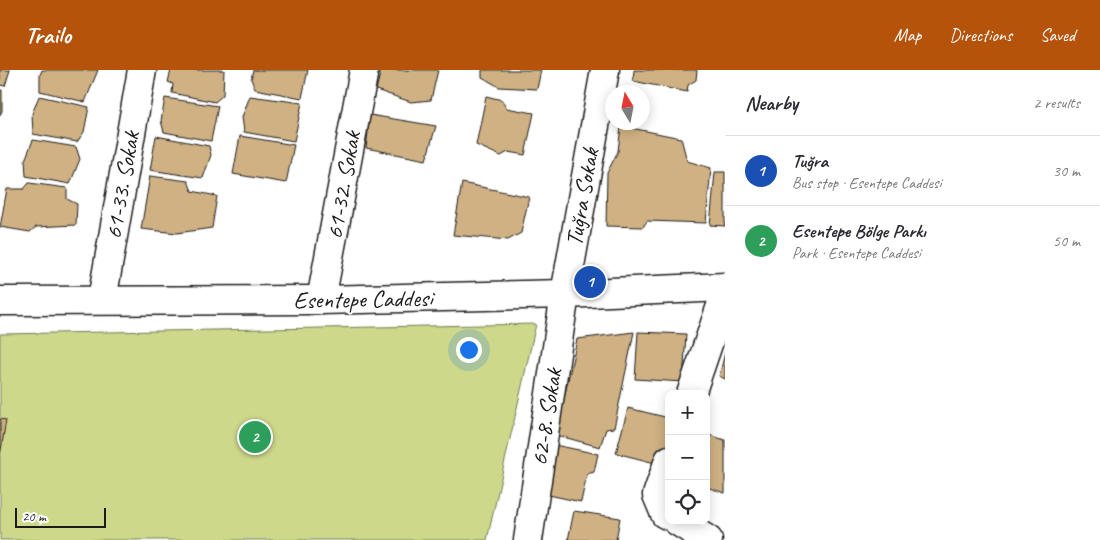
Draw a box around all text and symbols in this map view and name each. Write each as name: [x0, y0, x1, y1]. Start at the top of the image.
text: Trailo: [25, 20, 71, 50]
text: Map: [894, 24, 921, 46]
text: Directions: [949, 24, 1012, 46]
text: Saved: [1040, 24, 1075, 46]
north arrow: [605, 85, 650, 130]
text: Nearby: [745, 90, 798, 116]
text: 2 results: [1033, 93, 1080, 113]
street label: 61-33. Sokak: [98, 127, 147, 241]
street label: 61-32. Sokak: [319, 127, 368, 241]
street label: Tuğra Sokak: [559, 144, 606, 248]
text: Tuğra: [792, 149, 828, 173]
text: 1: [757, 161, 765, 181]
text: 30 m: [1053, 161, 1080, 181]
text: Bus stop · Esentepe Caddesi: [792, 173, 941, 193]
text: Esentepe Bölge Parkı: [792, 219, 926, 243]
text: 2: [757, 231, 765, 251]
text: 50 m: [1053, 231, 1080, 251]
text: Park · Esentepe Caddesi: [792, 243, 921, 263]
pin: 1: [574, 263, 606, 301]
street label: Esentepe Caddesi: [293, 283, 436, 315]
your location: [456, 337, 482, 363]
street label: 62-8. Sokak: [524, 364, 569, 468]
map controls: [665, 390, 710, 525]
button: +: [665, 390, 710, 435]
pin: 2: [239, 418, 271, 456]
button: −: [665, 435, 710, 480]
button: locate: [665, 480, 710, 525]
scale bar: [15, 505, 106, 528]
text: 20 m: [22, 508, 46, 525]

